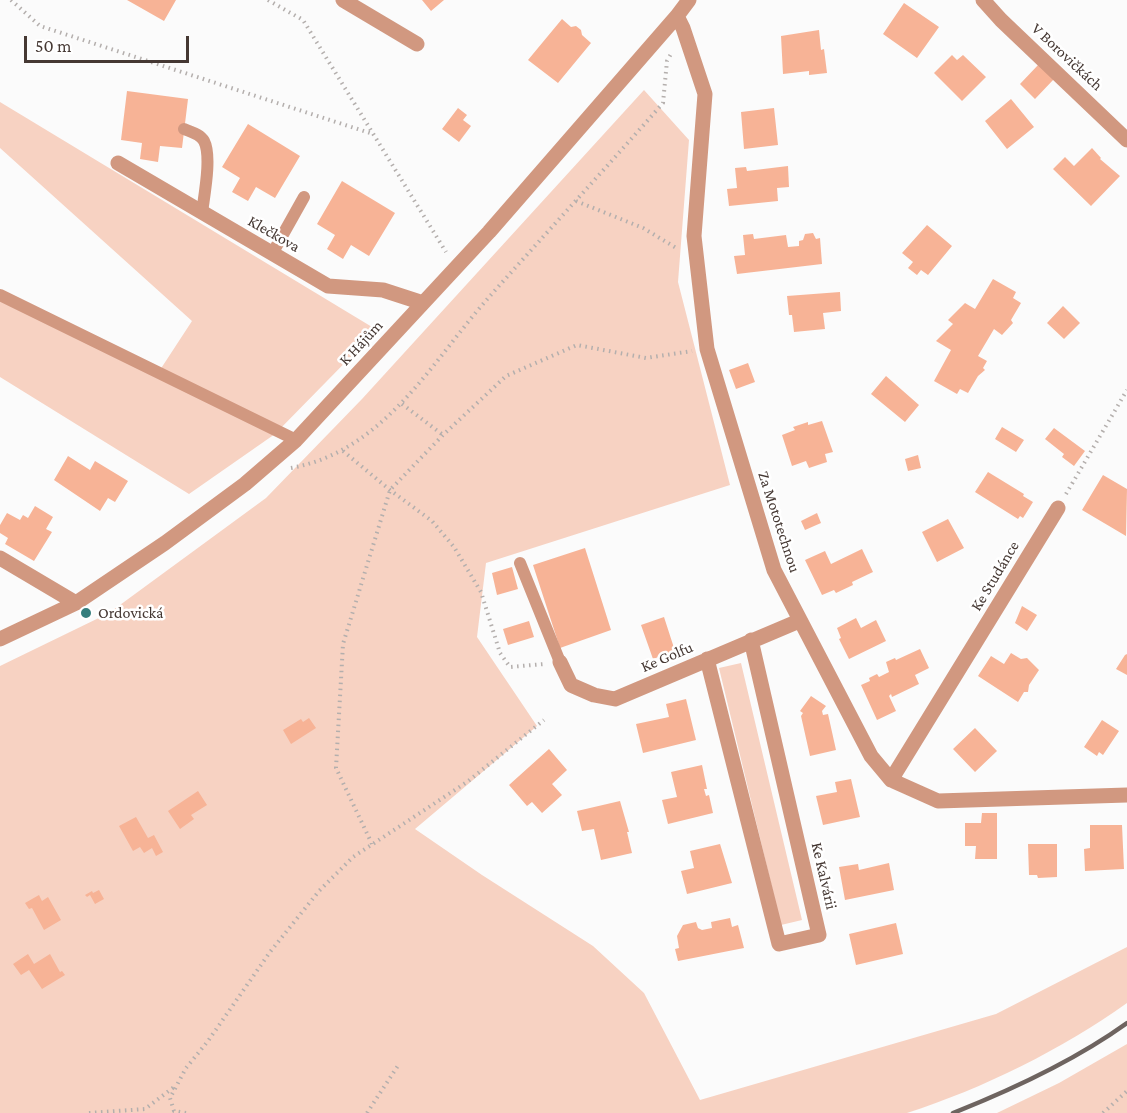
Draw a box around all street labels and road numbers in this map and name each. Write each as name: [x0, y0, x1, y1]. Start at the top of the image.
street label: V Borovičkách: [1027, 19, 1107, 95]
street label: Klečkova: [244, 211, 304, 257]
street label: K Hájům: [335, 316, 387, 370]
street label: Za Mototechnou: [754, 469, 804, 575]
street label: Ke Studánce: [967, 537, 1023, 615]
street label: Ke Golfu: [638, 638, 696, 676]
street label: Ke Kalvárii: [807, 841, 841, 911]

